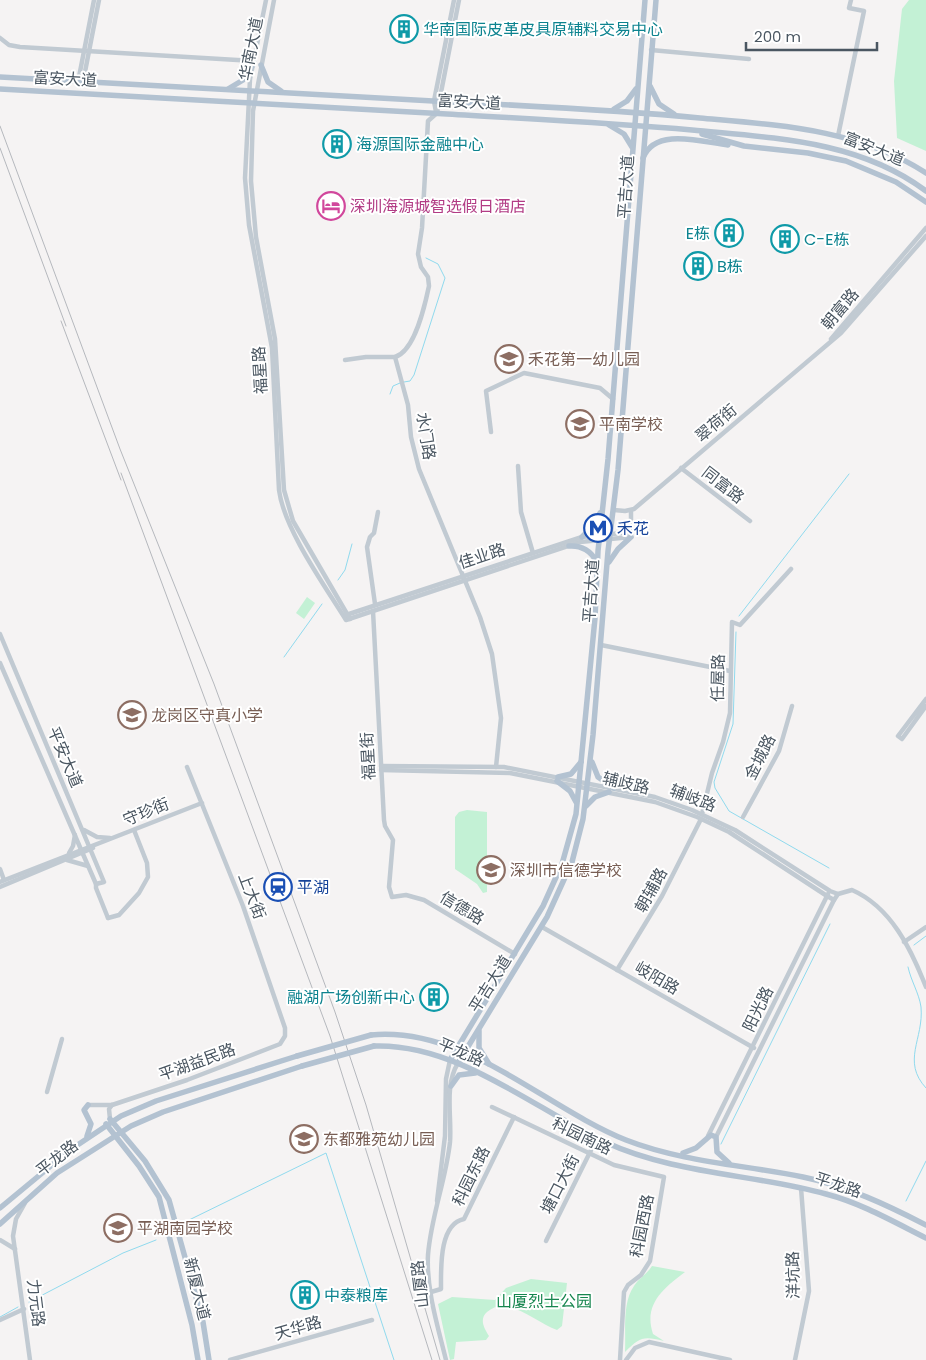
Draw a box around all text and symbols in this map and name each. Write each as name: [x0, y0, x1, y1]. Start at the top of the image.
building icon: 华南国际皮革皮具原辅料交易中心: [389, 14, 419, 44]
street label: 华南大道: [234, 15, 268, 83]
place label: 华南国际皮革皮具原辅料交易中心: [423, 18, 663, 41]
scale bar: [746, 20, 877, 52]
text: 200 m: [754, 26, 801, 47]
street label: 富安大道: [32, 66, 98, 92]
street label: 富安大道: [436, 89, 502, 115]
street label: 富安大道: [840, 126, 908, 172]
building icon: 海源国际金融中心: [322, 129, 352, 159]
place label: 海源国际金融中心: [356, 133, 484, 156]
street label: 平吉大道: [612, 154, 640, 220]
hotel icon: 深圳海源城智选假日酒店: [316, 191, 346, 221]
place label: 深圳海源城智选假日酒店: [350, 195, 526, 218]
building icon: E栋: [714, 218, 744, 248]
place label: E栋: [686, 222, 710, 245]
building icon: C-E栋: [770, 224, 800, 254]
place label: C-E栋: [804, 228, 849, 251]
building icon: B栋: [683, 251, 713, 281]
place label: B栋: [717, 255, 743, 278]
street label: 朝富路: [816, 283, 864, 335]
school or university icon: 禾花第一幼儿园: [494, 344, 524, 374]
street label: 福星路: [247, 345, 273, 395]
place label: 禾花第一幼儿园: [528, 348, 640, 371]
street label: 翠荷街: [690, 399, 742, 447]
school or university icon: 平南学校: [565, 409, 595, 439]
street label: 水门路: [411, 410, 441, 462]
place label: 平南学校: [599, 413, 663, 436]
street label: 同富路: [697, 461, 749, 509]
metro station icon: 禾花: [583, 513, 613, 543]
place label: 禾花: [617, 517, 649, 540]
street label: 佳业路: [456, 538, 508, 574]
street label: 平吉大道: [577, 558, 605, 624]
street label: 任屋路: [706, 654, 730, 702]
school or university icon: 龙岗区守真小学: [117, 700, 147, 730]
place label: 龙岗区守真小学: [151, 704, 263, 727]
street label: 平安大道: [42, 723, 88, 791]
street label: 金城路: [739, 730, 781, 784]
street label: 福星街: [355, 731, 381, 781]
street label: 辅歧路: [600, 766, 652, 800]
street label: 辅岐路: [666, 779, 720, 817]
street label: 守珍街: [119, 792, 173, 832]
school or university icon: 深圳市信德学校: [476, 855, 506, 885]
place label: 深圳市信德学校: [510, 859, 622, 882]
street label: 朝辅路: [629, 863, 673, 917]
street label: 上大街: [233, 869, 271, 923]
station icon: 平湖: [263, 872, 293, 902]
place label: 平湖: [297, 876, 329, 899]
street label: 信德路: [435, 886, 489, 930]
street label: 平吉大道: [463, 951, 517, 1017]
street label: 岐阳路: [630, 956, 684, 1000]
building icon: 融湖广场创新中心: [419, 982, 449, 1012]
street label: 阳光路: [737, 982, 779, 1036]
place label: 融湖广场创新中心: [287, 986, 415, 1009]
street label: 平龙路: [434, 1032, 488, 1072]
street label: 平湖益民路: [155, 1038, 239, 1086]
street label: 科园南路: [548, 1112, 616, 1160]
school or university icon: 东都雅苑幼儿园: [289, 1124, 319, 1154]
place label: 东都雅苑幼儿园: [323, 1128, 435, 1151]
street label: 平龙路: [31, 1134, 83, 1182]
street label: 科园东路: [447, 1142, 495, 1210]
street label: 塘口大街: [535, 1150, 585, 1218]
street label: 平龙路: [812, 1167, 864, 1203]
street label: 科园西路: [625, 1192, 659, 1260]
school or university icon: 平湖南园学校: [103, 1213, 133, 1243]
place label: 平湖南园学校: [137, 1217, 233, 1240]
street label: 洋坑路: [781, 1251, 805, 1299]
street label: 新厦大道: [178, 1255, 216, 1323]
street label: 山厦路: [406, 1259, 434, 1309]
street label: 力元路: [22, 1278, 50, 1328]
building icon: 中泰粮库: [290, 1280, 320, 1310]
place label: 中泰粮库: [324, 1284, 388, 1307]
park label: 山厦烈士公园: [496, 1290, 592, 1313]
street label: 天华路: [272, 1310, 324, 1346]

